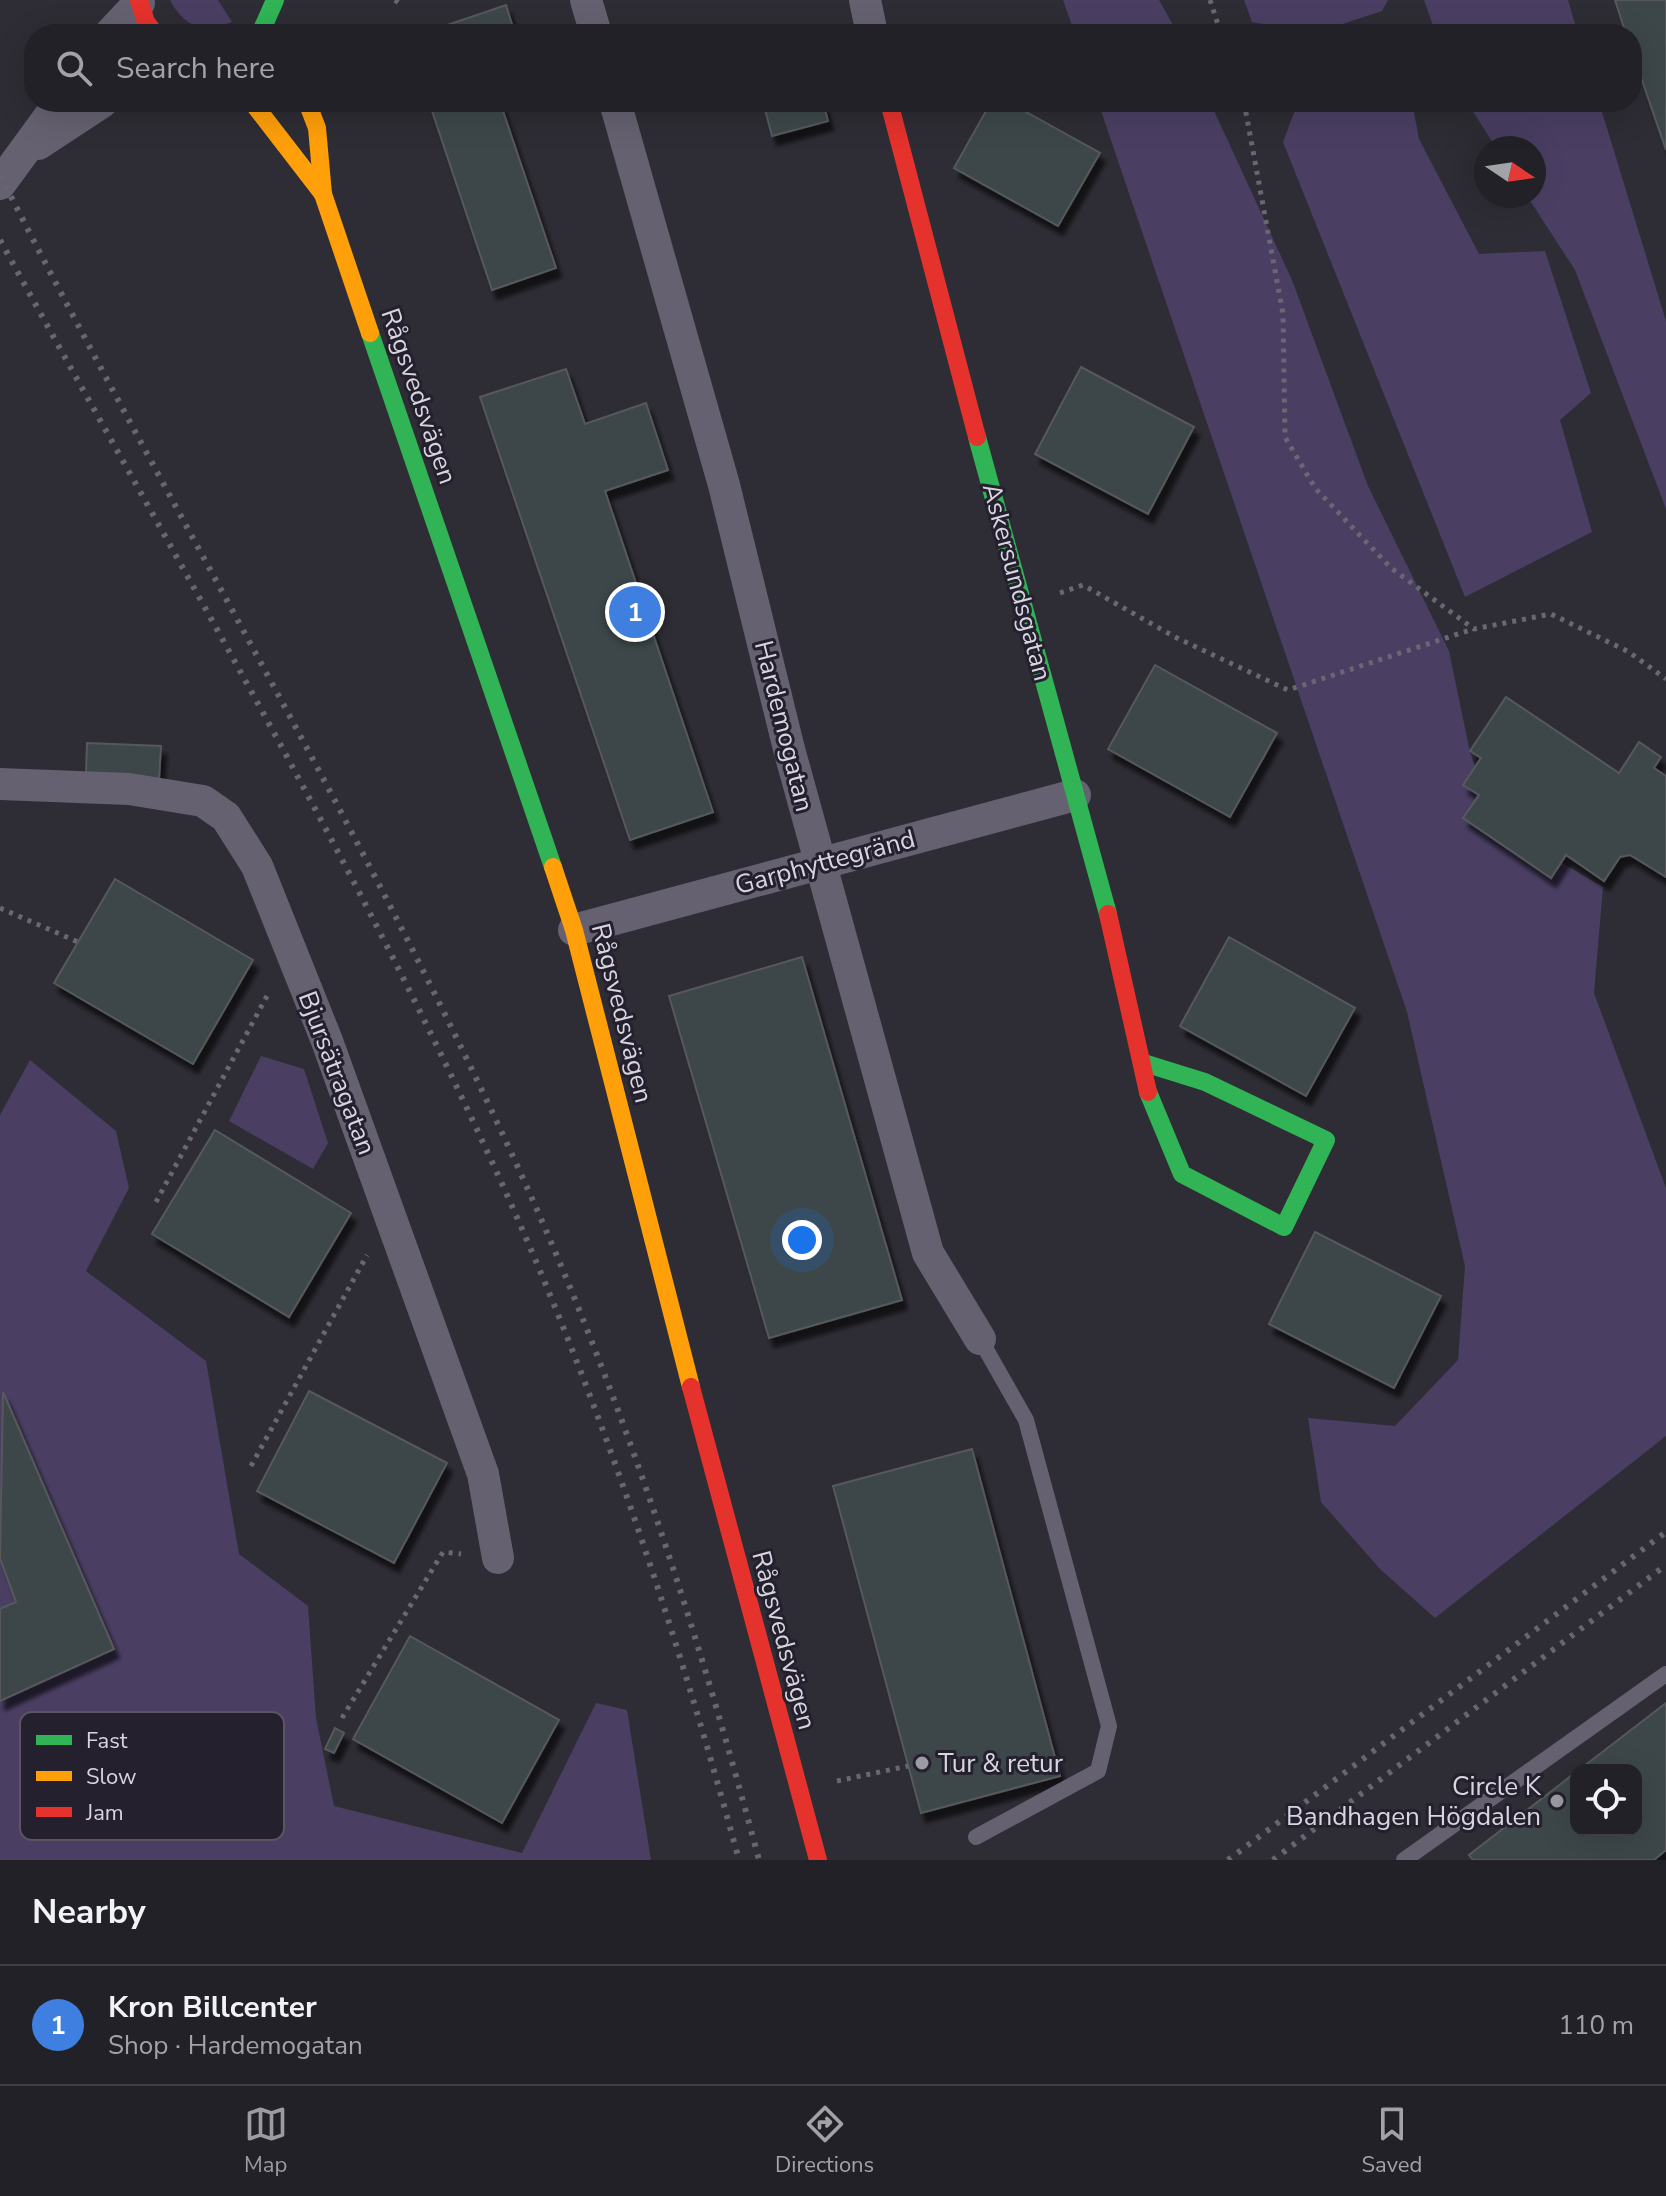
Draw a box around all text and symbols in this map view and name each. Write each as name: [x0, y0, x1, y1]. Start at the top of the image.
search box: [24, 24, 1642, 112]
icon: search: [52, 46, 96, 90]
text: Search here: [116, 48, 275, 89]
north arrow: [1474, 136, 1546, 208]
street label: Rågsvedsvägen: [373, 303, 465, 489]
street label: Askersundsgatan: [974, 479, 1060, 685]
pin: 1: [609, 582, 661, 642]
street label: Hardemogatan: [746, 637, 822, 815]
street label: Garphyttegränd: [731, 821, 919, 903]
street label: Rågsvedsvägen: [583, 920, 661, 1106]
street label: Bjursätragatan: [290, 986, 384, 1160]
your location: [782, 1220, 822, 1260]
street label: Rågsvedsvägen: [743, 1547, 825, 1733]
legend: [20, 1712, 284, 1840]
text: Fast: [86, 1726, 128, 1756]
place label: Tur & retur: [938, 1746, 1064, 1781]
marker: Tur & retur: [913, 1754, 931, 1772]
text: Slow: [86, 1762, 137, 1792]
map controls: [1570, 1764, 1642, 1836]
button: locate: [1570, 1764, 1642, 1836]
place label: Circle K Bandhagen Högdalen: [1286, 1769, 1542, 1834]
marker: Circle K Bandhagen Högdalen: [1548, 1792, 1566, 1810]
text: Jam: [85, 1798, 124, 1828]
text: Nearby: [32, 1889, 146, 1935]
text: Kron Billcenter: [108, 1987, 317, 2028]
text: 1: [50, 2008, 66, 2043]
text: 110 m: [1558, 2008, 1634, 2043]
text: Shop · Hardemogatan: [108, 2028, 363, 2063]
tab: Map: [244, 2102, 288, 2180]
tab: Directions: [775, 2102, 874, 2180]
tab: Saved: [1362, 2102, 1422, 2180]

